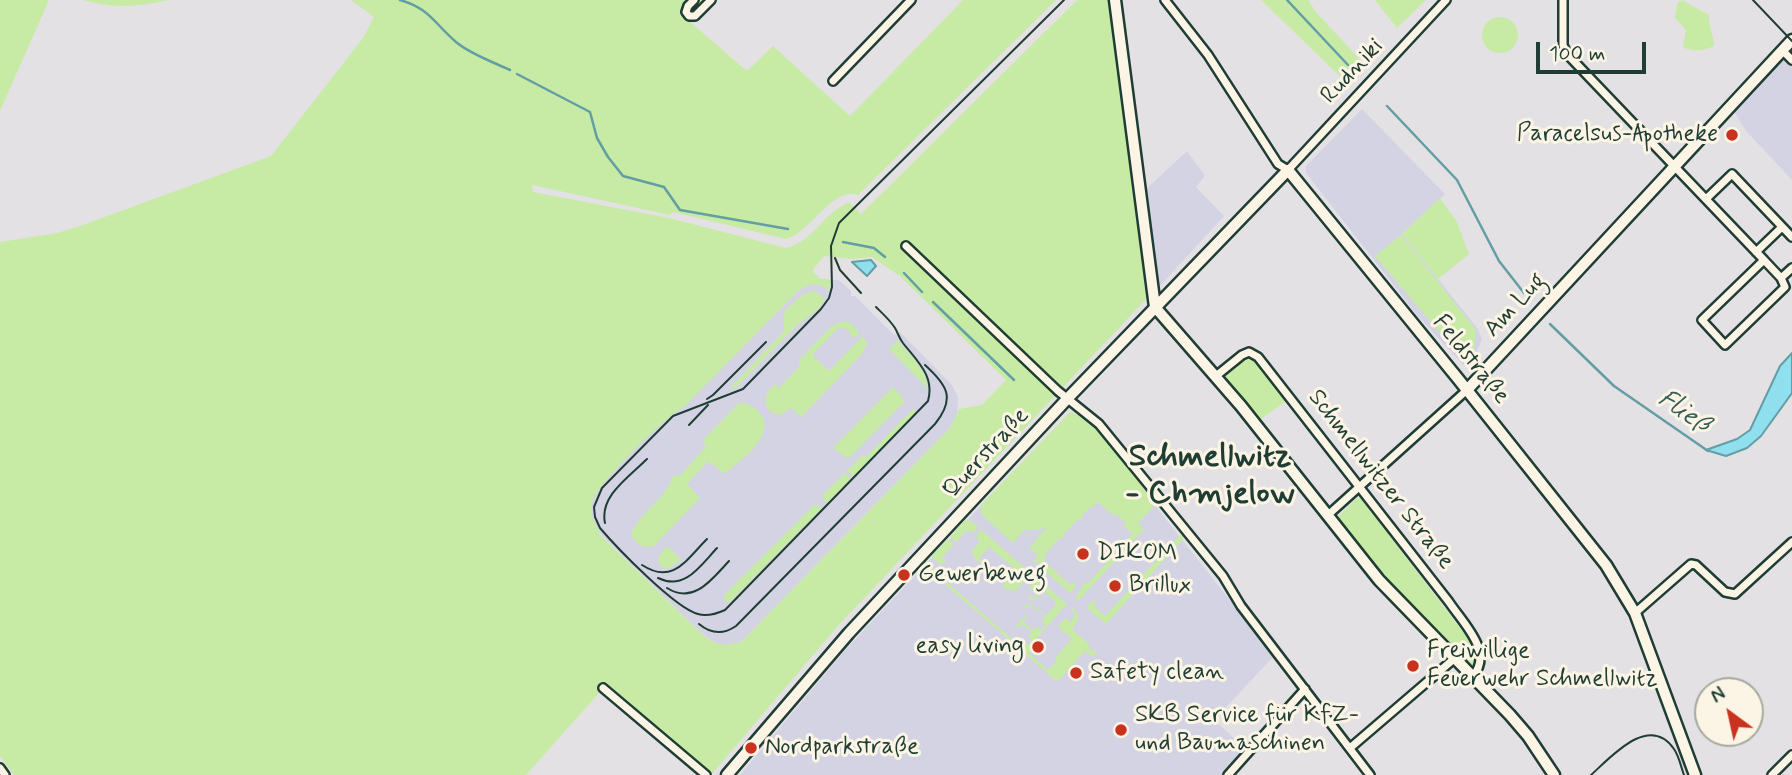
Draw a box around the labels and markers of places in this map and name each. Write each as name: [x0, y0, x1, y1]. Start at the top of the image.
place label: Paracelsus-Apotheke: [1517, 121, 1718, 149]
marker: Paracelsus-Apotheke: [1724, 127, 1740, 143]
place label: DIKOM: [1097, 540, 1178, 568]
marker: DIKOM: [1075, 546, 1091, 562]
place label: Gewerbeweg: [918, 561, 1046, 589]
marker: Gewerbeweg: [896, 567, 912, 583]
place label: Brillux: [1129, 572, 1191, 600]
marker: Brillux: [1107, 578, 1123, 594]
place label: easy living: [915, 633, 1024, 661]
place label: Freiwillige Feuerwehr Schmellwitz: [1427, 638, 1658, 694]
marker: easy living: [1030, 639, 1046, 655]
marker: Freiwillige Feuerwehr Schmellwitz: [1405, 658, 1421, 674]
place label: Safety clean: [1090, 659, 1224, 687]
marker: Safety clean: [1068, 665, 1084, 681]
place label: SKB Service für KfZ- und Baumaschinen: [1135, 702, 1359, 758]
marker: SKB Service für KfZ- und Baumaschinen: [1113, 722, 1129, 738]
place label: Nordparkstraße: [765, 734, 919, 762]
marker: Nordparkstraße: [743, 740, 759, 756]

